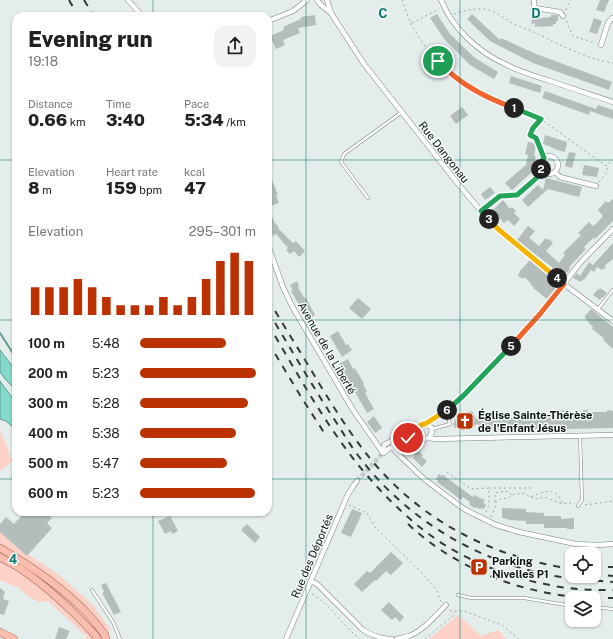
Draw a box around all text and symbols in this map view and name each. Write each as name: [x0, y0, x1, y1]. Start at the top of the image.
text: C: [378, 6, 388, 21]
text: D: [531, 6, 541, 21]
button: share: [214, 25, 256, 67]
text: Evening run: [28, 26, 153, 52]
pin: [421, 44, 455, 78]
icon: arrive: [427, 50, 449, 72]
text: 19:18: [28, 54, 58, 69]
text: Distance: [28, 98, 73, 110]
text: Time: [106, 98, 131, 110]
text: Pace: [184, 98, 209, 110]
pin: 1: [504, 98, 524, 118]
text: 1: [512, 102, 516, 114]
text: 0.66: [28, 110, 67, 130]
text: 3:40: [106, 110, 145, 130]
text: 5:34: [184, 110, 224, 130]
text: km: [67, 116, 86, 128]
text: /km: [224, 116, 246, 128]
street label: Rue Dangonau: [416, 119, 472, 185]
pin: 2: [531, 159, 551, 179]
text: 2: [538, 163, 545, 175]
text: Elevation: [28, 166, 75, 178]
text: Heart rate: [106, 166, 158, 178]
text: kcal: [184, 166, 205, 178]
text: 8: [28, 178, 40, 198]
text: 159: [106, 178, 137, 198]
text: 47: [184, 178, 206, 198]
text: m: [40, 184, 52, 196]
text: bpm: [137, 184, 162, 196]
pin: 3: [479, 209, 499, 229]
text: 3: [485, 213, 493, 225]
text: Elevation: [28, 224, 83, 239]
text: 295–301 m: [189, 224, 256, 239]
pin: 4: [547, 268, 567, 288]
text: 4: [553, 272, 561, 284]
street label: Avenue de la Liberté: [296, 300, 358, 396]
text: 100 m: [28, 336, 65, 351]
text: 5:48: [92, 336, 120, 351]
pin: 5: [501, 336, 521, 356]
text: 5: [507, 340, 515, 352]
text: 200 m: [28, 366, 68, 381]
text: 5:23: [92, 366, 119, 381]
text: 300 m: [28, 396, 68, 411]
text: 5:28: [92, 396, 120, 411]
pin: 6: [437, 400, 457, 420]
text: 6: [443, 404, 451, 416]
place label: Église Sainte-Thérèse de l'Enfant Jésus: [478, 408, 592, 434]
church icon: Église Sainte-Thérèse de l'Enfant Jésus: [455, 411, 475, 431]
pin: [391, 421, 425, 455]
text: 400 m: [28, 426, 68, 441]
text: 5:38: [92, 426, 120, 441]
icon: check: [397, 427, 419, 449]
text: 500 m: [28, 456, 68, 471]
text: 5:47: [92, 456, 119, 471]
text: 600 m: [28, 486, 68, 501]
text: 5:23: [92, 486, 119, 501]
street label: Rue des Déportés: [289, 512, 335, 600]
map controls: [565, 547, 601, 627]
button: locate: [565, 547, 601, 583]
text: 4: [9, 552, 18, 567]
place label: Parking Nivelles P1: [492, 555, 549, 580]
parking icon: Parking Nivelles P1: [469, 557, 489, 577]
button: layers: [565, 591, 601, 627]

